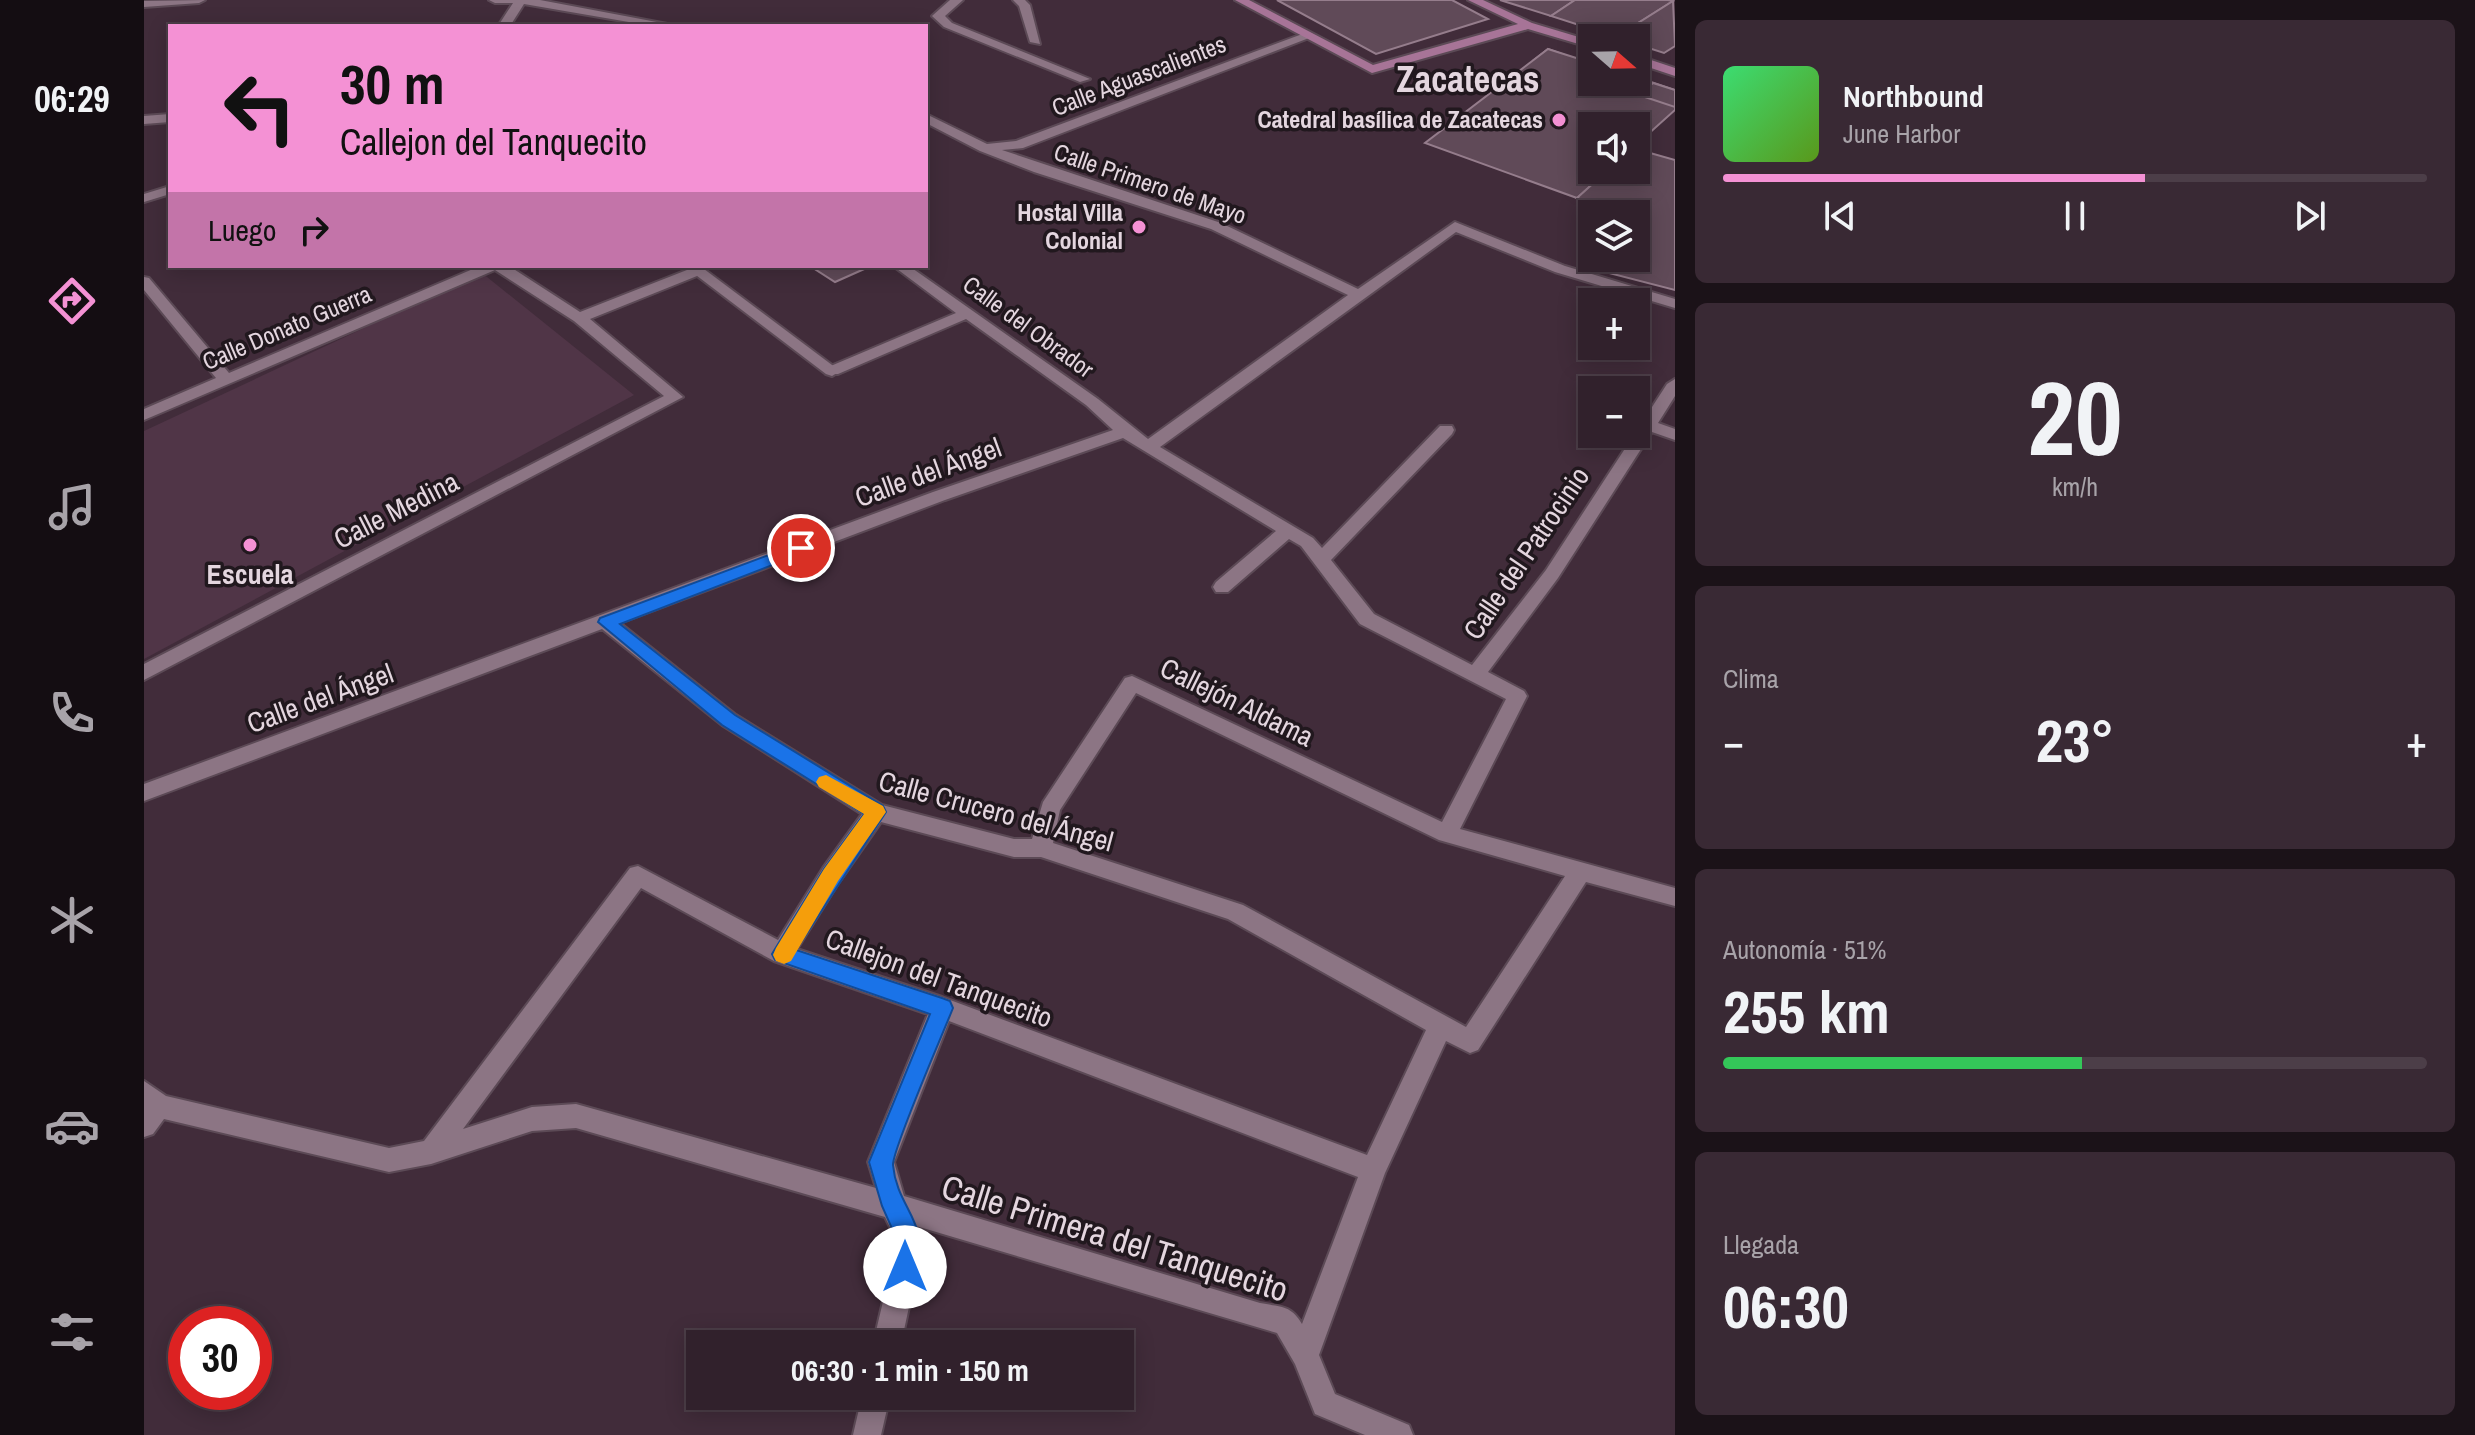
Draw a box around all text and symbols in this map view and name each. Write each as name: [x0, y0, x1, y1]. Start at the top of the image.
north arrow: [1578, 24, 1650, 96]
map controls: [1578, 24, 1650, 448]
street label: Calle Aguascalientes: [1047, 27, 1230, 123]
text: 30 m: [340, 46, 445, 121]
district label: Zacatecas: [1397, 55, 1539, 103]
icon: left: [208, 56, 312, 160]
text: 06:29: [34, 75, 110, 123]
text: Northbound: [1843, 76, 1984, 116]
place label: Catedral basílica de Zacatecas: [1257, 103, 1543, 135]
marker: Catedral basílica de Zacatecas: [1550, 111, 1568, 129]
button: sound: [1578, 112, 1650, 184]
text: June Harbor: [1843, 116, 1960, 151]
text: Callejon del Tanquecito: [340, 118, 647, 166]
street label: Calle Primero de Mayo: [1050, 135, 1251, 231]
icon: previous: [1818, 194, 1862, 238]
icon: pause: [2053, 194, 2097, 238]
icon: next: [2288, 194, 2332, 238]
place label: Hostal Villa Colonial: [1017, 196, 1123, 256]
button: layers: [1578, 200, 1650, 272]
icon: right: [292, 208, 336, 252]
text: Luego: [208, 210, 276, 250]
marker: Hostal Villa Colonial: [1130, 218, 1148, 236]
street label: Calle del Obrador: [957, 268, 1101, 385]
icon: directions: [44, 273, 100, 329]
street label: Calle Donato Guerra: [197, 277, 376, 377]
button: +: [1578, 288, 1650, 360]
text: 20: [2028, 347, 2122, 487]
button: −: [1578, 376, 1650, 448]
street label: Calle del Ángel: [850, 428, 1006, 516]
street label: Calle del Patrocinio: [1454, 459, 1598, 647]
street label: Calle Medina: [327, 462, 465, 558]
text: km/h: [2052, 469, 2098, 504]
icon: music: [44, 479, 100, 535]
pin: [767, 514, 835, 582]
icon: arrive: [779, 526, 823, 570]
marker: Escuela: [241, 536, 259, 554]
place label: Escuela: [207, 555, 294, 593]
street label: Callejón Aldama: [1154, 649, 1320, 756]
street label: Calle del Ángel: [242, 654, 398, 742]
text: Clima: [1723, 661, 1779, 696]
icon: phone: [44, 685, 100, 741]
text: 23°: [2036, 700, 2114, 781]
text: −: [1723, 711, 1744, 771]
text: +: [2406, 711, 2427, 771]
street label: Calle Crucero del Ángel: [875, 761, 1117, 861]
icon: climate: [44, 892, 100, 948]
street label: Callejon del Tanquecito: [820, 919, 1058, 1037]
text: Autonomía · 51%: [1723, 932, 1887, 967]
text: 255 km: [1723, 971, 1890, 1052]
icon: car: [44, 1098, 100, 1154]
street label: Calle Primera del Tanquecito: [936, 1163, 1294, 1313]
position arrow: [863, 1225, 947, 1309]
text: Llegada: [1723, 1227, 1799, 1262]
text: 06:30: [1723, 1266, 1849, 1347]
icon: filters: [44, 1304, 100, 1360]
speed limit sign: 30: [168, 1306, 272, 1410]
text: 06:30 · 1 min · 150 m: [791, 1350, 1029, 1390]

